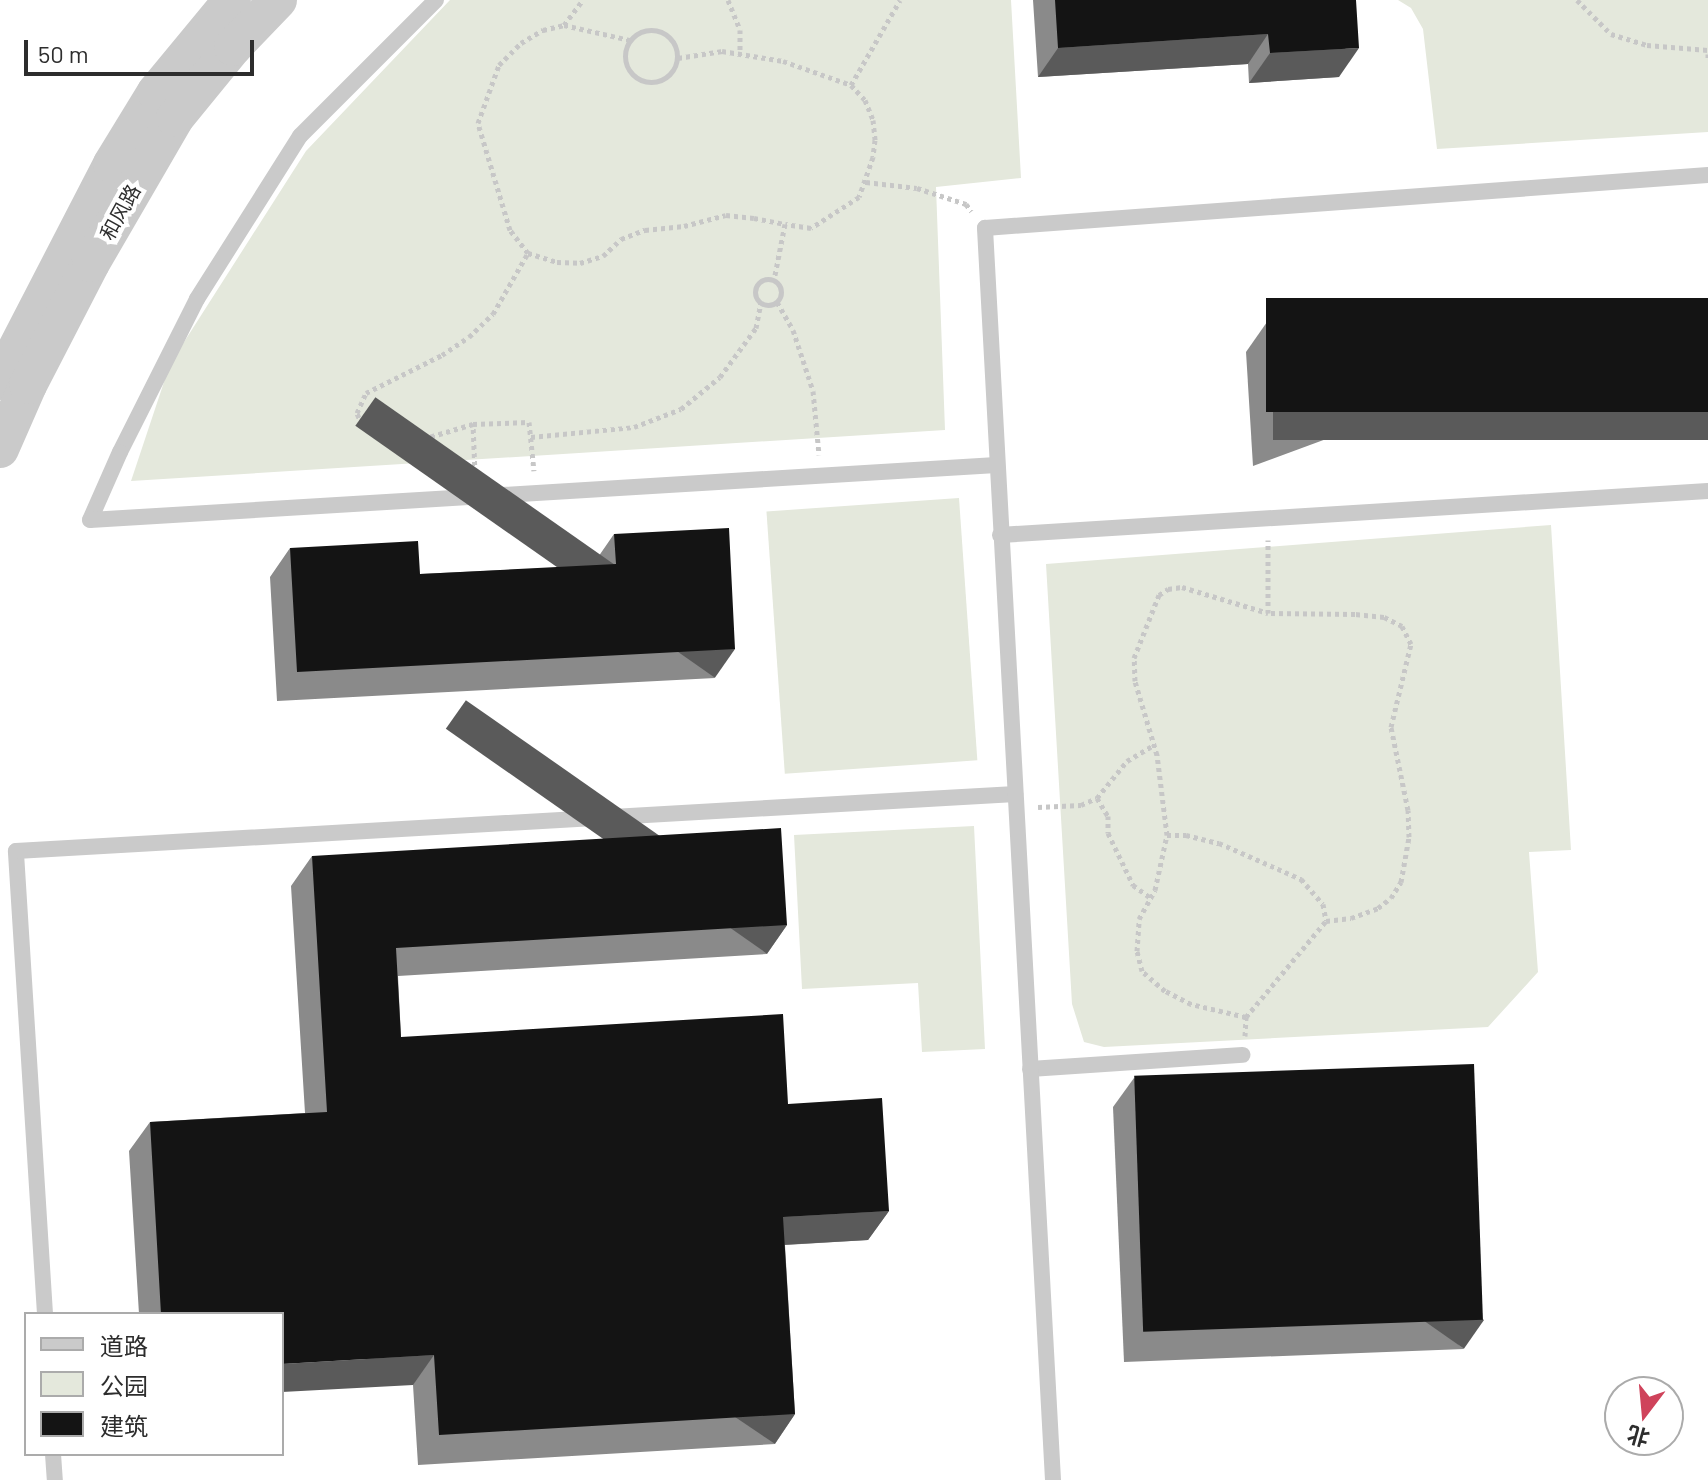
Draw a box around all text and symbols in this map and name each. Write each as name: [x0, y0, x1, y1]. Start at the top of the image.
scale bar: [28, 24, 258, 74]
text: 50 m: [38, 39, 89, 68]
street label: 和风路: [95, 180, 145, 244]
legend: [24, 1312, 284, 1456]
text: 道路: [100, 1331, 148, 1360]
text: 公园: [100, 1371, 148, 1400]
north arrow: [1604, 1376, 1684, 1456]
text: 建筑: [100, 1411, 148, 1440]
text: 北: [1624, 1422, 1652, 1453]

